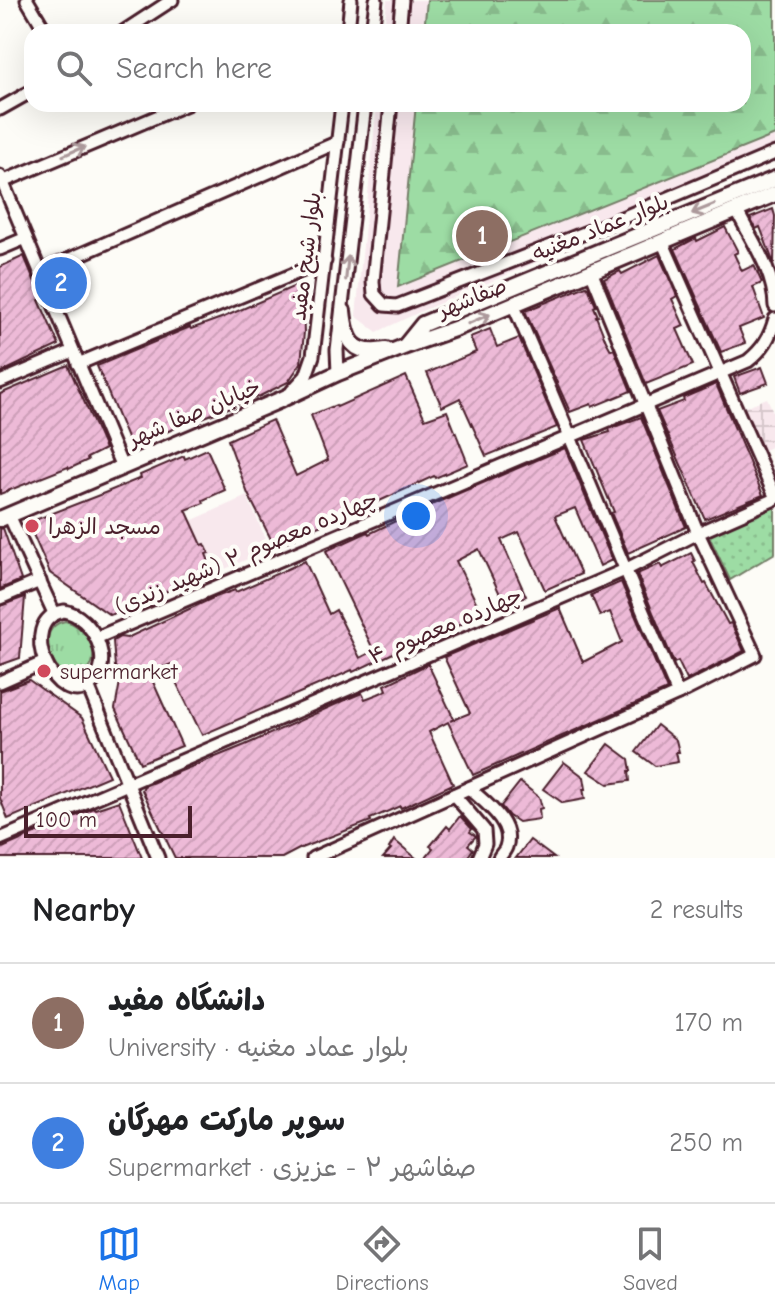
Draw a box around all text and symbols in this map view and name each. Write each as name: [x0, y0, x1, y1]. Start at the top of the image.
search box: [24, 24, 751, 112]
icon: search: [52, 46, 96, 90]
text: Search here: [116, 51, 272, 86]
one-way arrow: [61, 143, 86, 158]
street label: بلوار عماد مغنیه: [528, 189, 672, 267]
street label: بلوار شیخ مفید: [285, 190, 329, 322]
one-way arrow: [691, 202, 716, 217]
pin: 1: [456, 206, 508, 266]
pin: 2: [35, 253, 87, 313]
one-way arrow: [340, 255, 355, 282]
street label: صفاشهر: [432, 272, 511, 324]
one-way arrow: [466, 310, 490, 325]
street label: خیابان صفا شهر: [122, 373, 264, 453]
street label: چهارده معصوم ۲ (شهید زندی): [111, 486, 383, 624]
your location: [396, 496, 436, 536]
place label: مسجد الزهرا: [48, 514, 161, 540]
marker: مسجد الزهرا: [23, 517, 41, 535]
street label: چهارده معصوم ۴: [365, 582, 528, 674]
place label: supermarket: [60, 659, 178, 685]
marker: supermarket: [35, 662, 53, 680]
scale bar: [24, 802, 192, 838]
text: 100 m: [36, 807, 97, 833]
text: Nearby: [32, 890, 135, 930]
text: 2 results: [650, 895, 743, 925]
text: دانشگاه مفید: [108, 983, 265, 1018]
text: 1: [53, 1008, 63, 1038]
text: 170 m: [674, 1008, 743, 1038]
text: University · بلوار عماد مغنیه: [108, 1033, 409, 1063]
text: سوپر مارکت مهرگان: [108, 1103, 345, 1138]
text: 2: [52, 1128, 64, 1158]
text: 250 m: [669, 1128, 743, 1158]
text: Supermarket · صفاشهر ۲ - عزیزی: [108, 1153, 476, 1183]
tab: Map: [97, 1222, 141, 1296]
tab: Directions: [336, 1222, 429, 1296]
tab: Saved: [623, 1222, 678, 1296]

